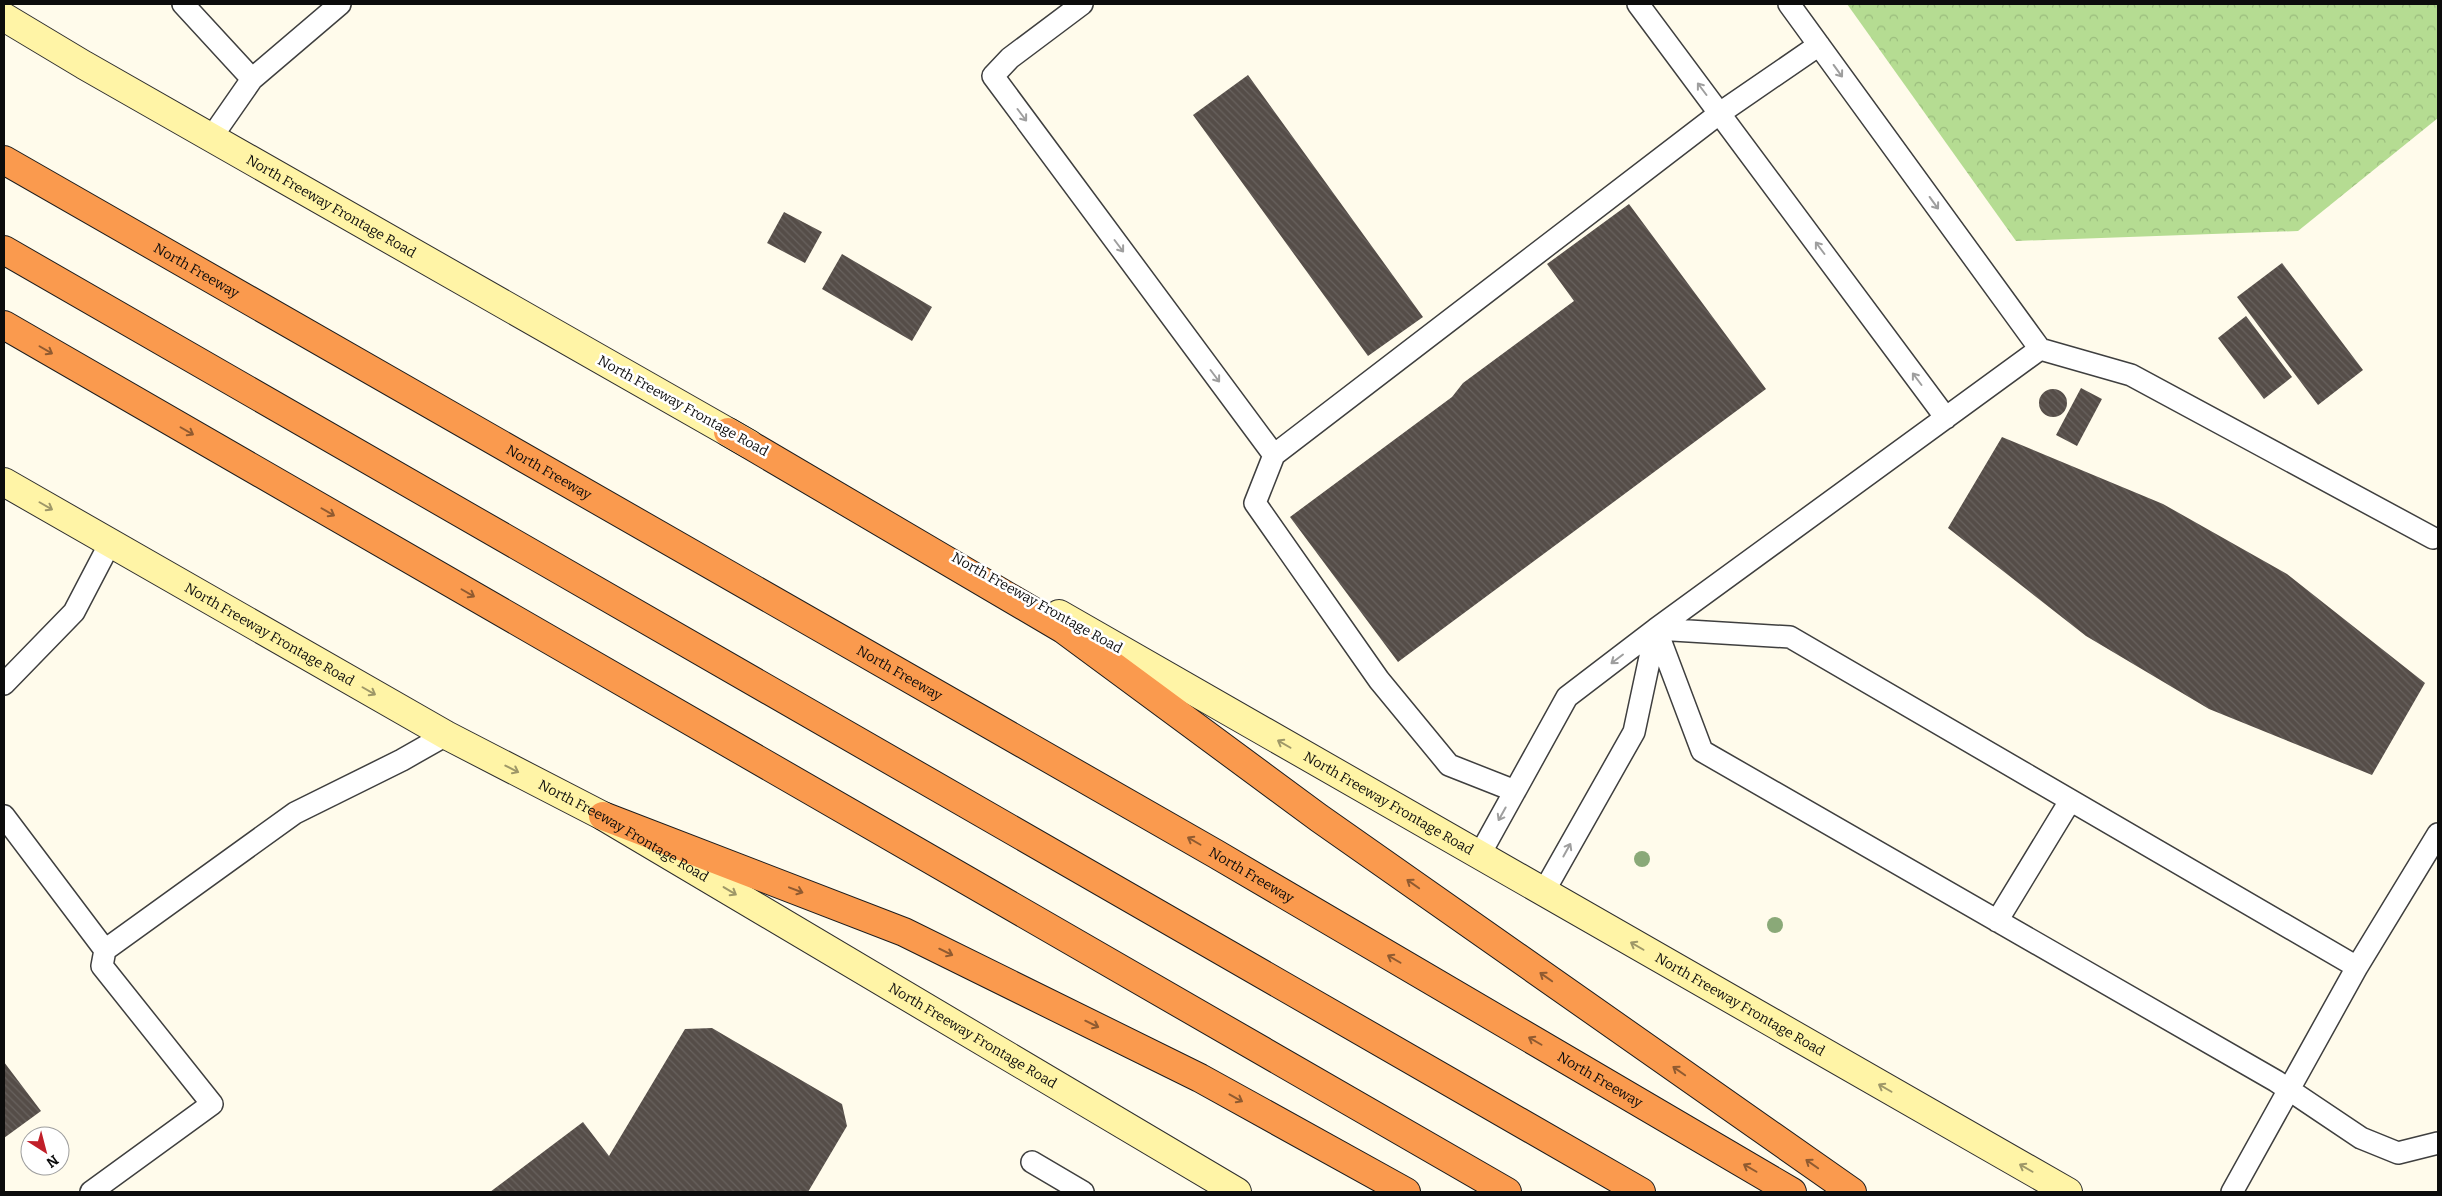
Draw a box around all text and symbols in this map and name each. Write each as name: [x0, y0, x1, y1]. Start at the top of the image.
one-way arrow: [1833, 64, 1843, 78]
one-way arrow: [1697, 83, 1708, 96]
one-way arrow: [1017, 108, 1027, 122]
street label: North Freeway Frontage Road: [243, 151, 419, 261]
one-way arrow: [1929, 196, 1939, 210]
street label: North Freeway: [151, 239, 243, 302]
one-way arrow: [1113, 239, 1124, 252]
one-way arrow: [1815, 241, 1825, 255]
one-way arrow: [38, 345, 53, 355]
street label: North Freeway Frontage Road: [595, 352, 771, 460]
one-way arrow: [1210, 369, 1221, 382]
one-way arrow: [1911, 373, 1922, 386]
one-way arrow: [179, 426, 193, 436]
street label: North Freeway: [503, 441, 595, 504]
one-way arrow: [38, 502, 53, 512]
one-way arrow: [320, 507, 335, 517]
street label: North Freeway Frontage Road: [949, 549, 1125, 657]
street label: North Freeway Frontage Road: [182, 579, 357, 689]
one-way arrow: [461, 588, 476, 598]
street label: North Freeway: [854, 642, 946, 704]
one-way arrow: [1611, 653, 1624, 664]
one-way arrow: [362, 687, 376, 697]
one-way arrow: [1277, 738, 1292, 748]
street label: North Freeway Frontage Road: [1301, 748, 1477, 858]
one-way arrow: [504, 765, 519, 774]
street label: North Freeway Frontage Road: [536, 776, 712, 885]
one-way arrow: [1497, 807, 1507, 822]
one-way arrow: [1187, 836, 1201, 846]
street label: North Freeway: [1206, 843, 1298, 907]
one-way arrow: [1562, 843, 1572, 858]
one-way arrow: [1406, 879, 1420, 889]
one-way arrow: [788, 886, 803, 895]
one-way arrow: [722, 887, 736, 897]
one-way arrow: [1631, 941, 1645, 951]
one-way arrow: [938, 948, 953, 958]
street label: North Freeway Frontage Road: [1652, 949, 1828, 1059]
one-way arrow: [1388, 953, 1402, 963]
one-way arrow: [1539, 972, 1553, 982]
street label: North Freeway Frontage Road: [886, 979, 1060, 1092]
one-way arrow: [1084, 1020, 1099, 1030]
one-way arrow: [1527, 1036, 1542, 1046]
street label: North Freeway: [1555, 1048, 1646, 1111]
one-way arrow: [1672, 1066, 1686, 1076]
one-way arrow: [1878, 1082, 1893, 1092]
one-way arrow: [1229, 1093, 1244, 1103]
north arrow: [20, 1126, 70, 1176]
text: N: [43, 1151, 62, 1171]
one-way arrow: [1805, 1159, 1819, 1169]
one-way arrow: [1744, 1162, 1758, 1172]
one-way arrow: [2019, 1163, 2034, 1173]

